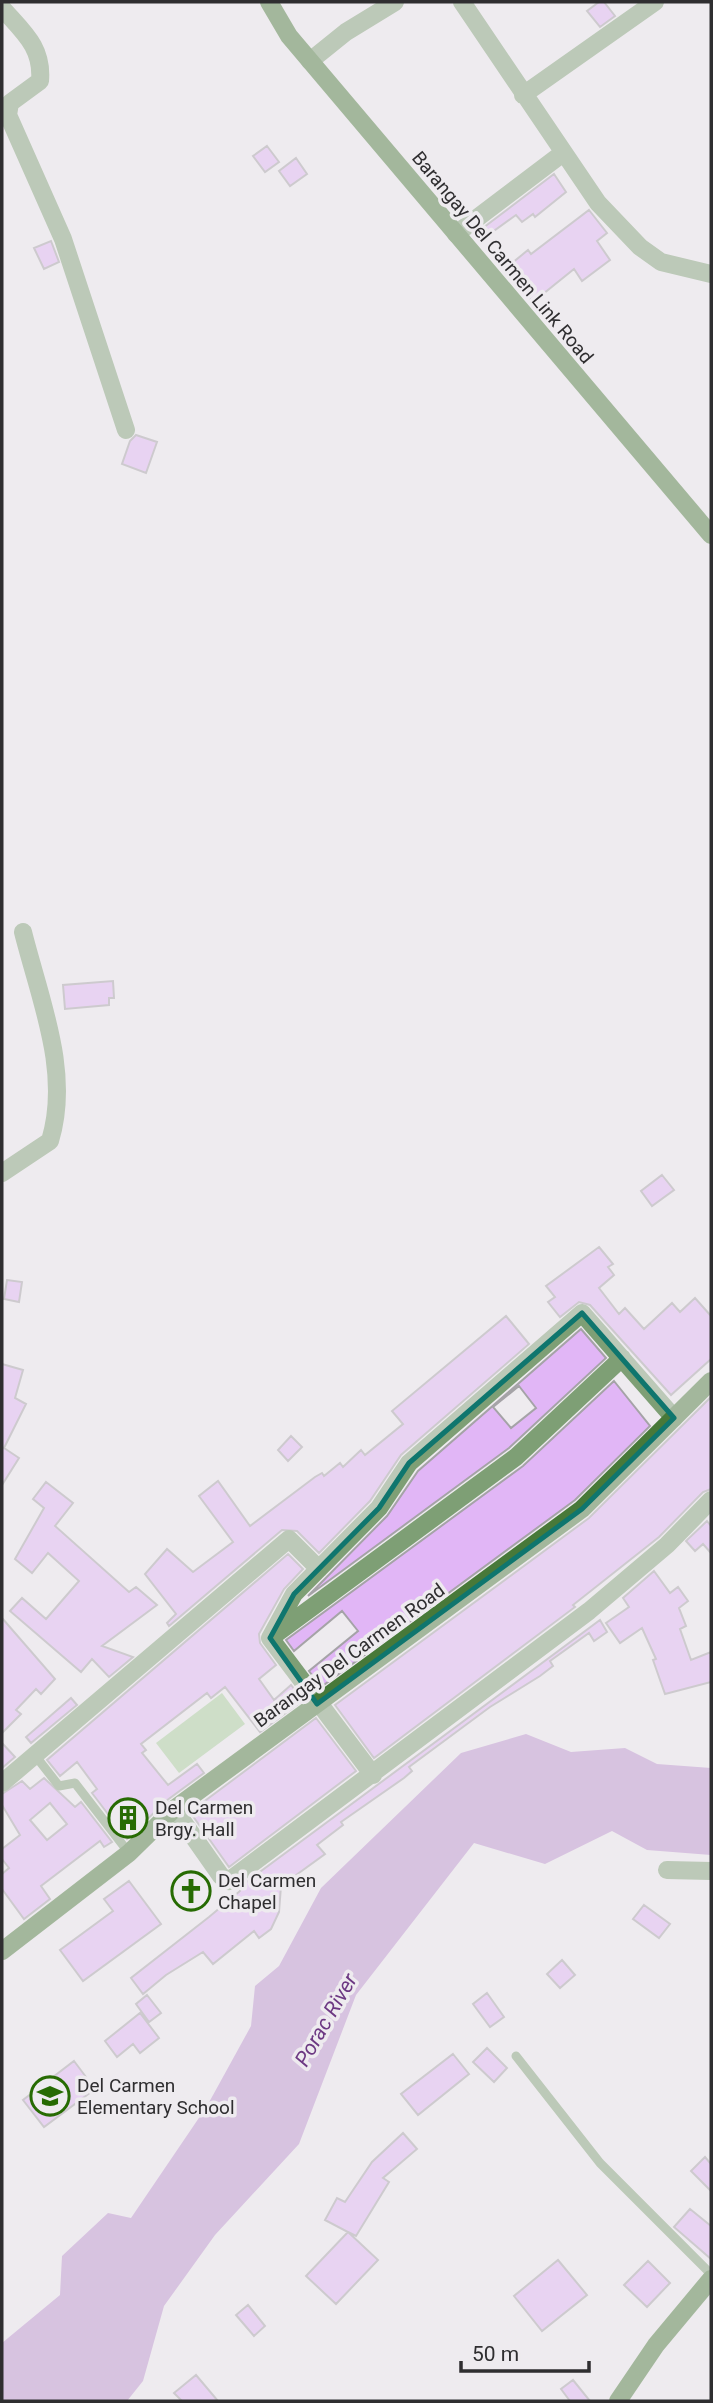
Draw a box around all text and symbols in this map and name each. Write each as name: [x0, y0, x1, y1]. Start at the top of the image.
street label: Barangay Del Carmen Link Road: [407, 147, 598, 368]
street label: Barangay Del Carmen Road: [249, 1578, 449, 1732]
place label: Del Carmen Brgy. Hall: [155, 1796, 253, 1841]
building icon: Del Carmen Brgy. Hall: [107, 1797, 149, 1839]
place label: Del Carmen Chapel: [218, 1869, 316, 1914]
church icon: Del Carmen Chapel: [170, 1870, 212, 1912]
water label: Porac River: [290, 1969, 363, 2070]
place label: Del Carmen Elementary School: [77, 2074, 235, 2119]
school or university icon: Del Carmen Elementary School: [29, 2075, 71, 2117]
scale bar: [461, 2330, 589, 2374]
text: 50 m: [472, 2342, 519, 2366]

